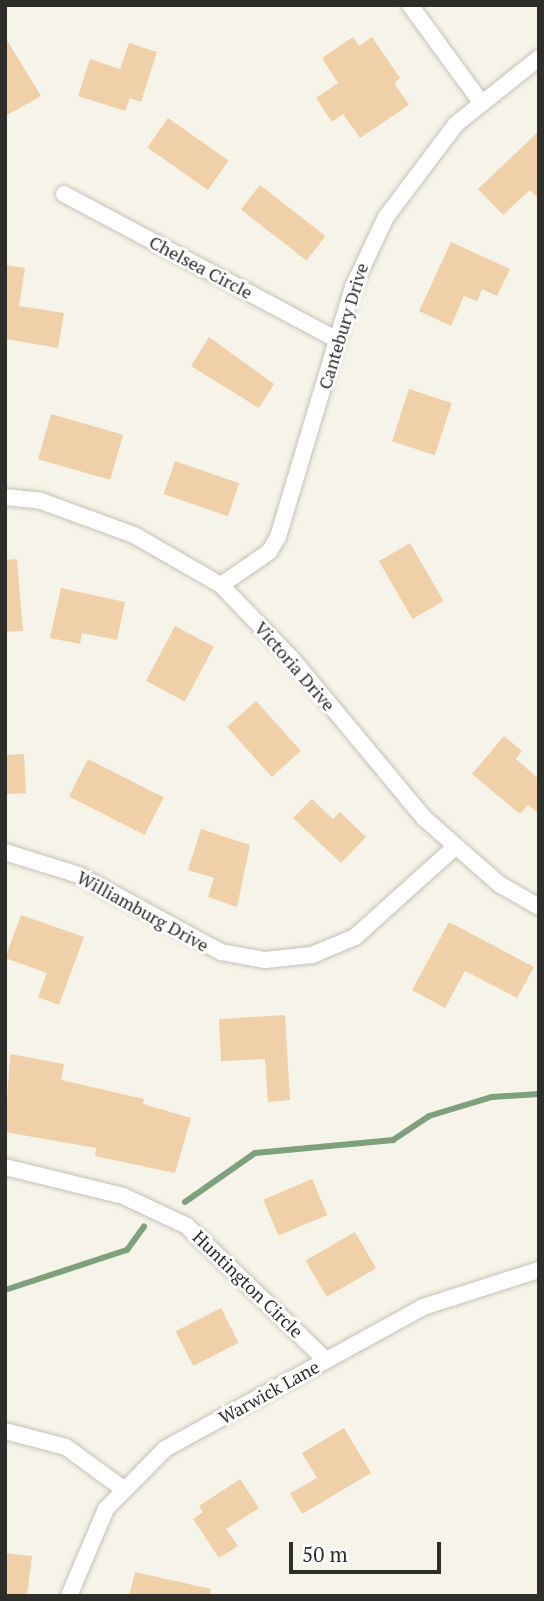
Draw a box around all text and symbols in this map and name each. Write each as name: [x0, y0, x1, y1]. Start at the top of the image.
street label: Chelsea Circle: [146, 231, 256, 303]
street label: Cantebury Drive: [314, 260, 372, 392]
street label: Victoria Drive: [250, 617, 340, 715]
street label: Williamburg Drive: [74, 866, 212, 956]
street label: Huntington Circle: [188, 1226, 308, 1342]
street label: Warwick Lane: [215, 1356, 323, 1428]
scale bar: [292, 1528, 444, 1572]
text: 50 m: [302, 1540, 348, 1568]

